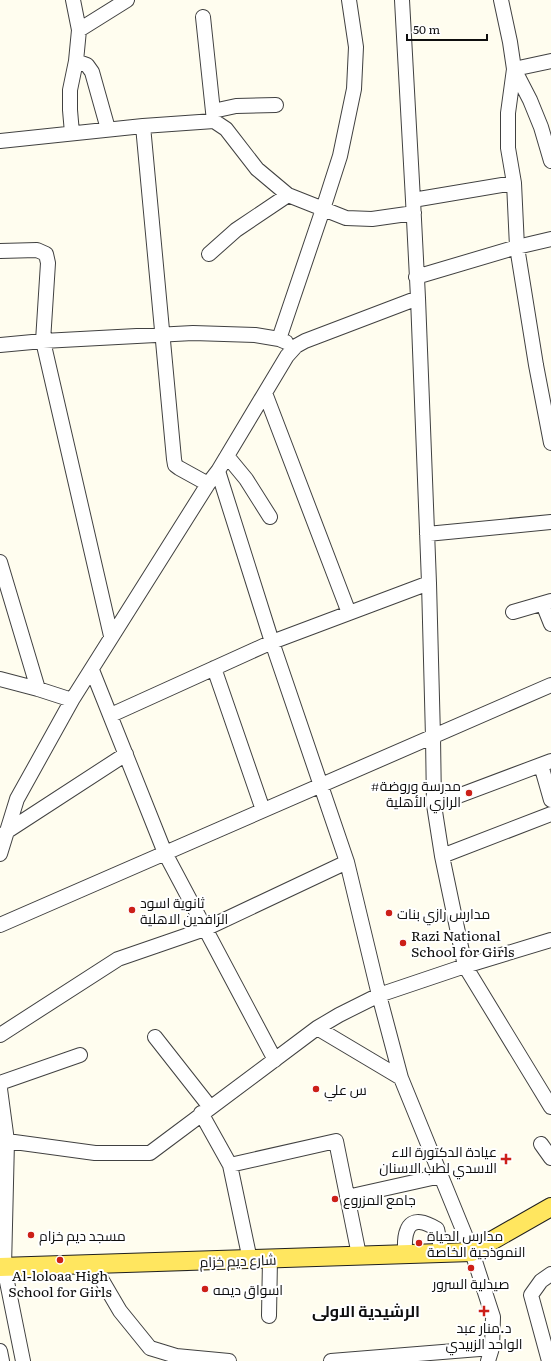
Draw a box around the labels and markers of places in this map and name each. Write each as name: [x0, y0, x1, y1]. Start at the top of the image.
place label: #مدرسة وروضة الرازي الأهلية: [370, 775, 461, 814]
marker: #مدرسة وروضة الرازي الأهلية: [464, 788, 474, 798]
place label: ثانوية اسود الرافدين الاهلية: [140, 892, 228, 928]
place label: مدارس رازي بنات: [397, 903, 490, 926]
marker: ثانوية اسود الرافدين الاهلية: [127, 905, 137, 915]
marker: مدارس رازي بنات: [384, 908, 394, 918]
place label: Razi National School for Girls: [411, 925, 514, 961]
marker: Razi National School for Girls: [398, 938, 408, 948]
place label: س علي: [324, 1079, 367, 1102]
marker: س علي: [311, 1084, 321, 1094]
place label: عيادة الدكتورة الاء الاسدي لطب الاسنان: [379, 1141, 497, 1180]
marker: عيادة الدكتورة الاء الاسدي لطب الاسنان: [500, 1153, 512, 1165]
place label: جامع المزروع: [343, 1189, 416, 1209]
marker: جامع المزروع: [330, 1194, 340, 1204]
place label: مسجد ديم خزام: [39, 1225, 126, 1246]
place label: مدارس الحياة النموذجية الخاصة: [427, 1225, 526, 1261]
marker: مسجد ديم خزام: [26, 1230, 36, 1240]
marker: مدارس الحياة النموذجية الخاصة: [414, 1238, 424, 1248]
marker: Al-loloaa High School for Girls: [55, 1255, 65, 1265]
marker: صيدلية السرور: [466, 1263, 476, 1273]
place label: Al-loloaa High School for Girls: [8, 1265, 112, 1301]
place label: صيدلية السرور: [432, 1273, 509, 1293]
place label: اسواق ديمه: [213, 1279, 283, 1299]
marker: اسواق ديمه: [200, 1284, 210, 1294]
marker: د.منار عبد الواحد الزبيدي: [478, 1305, 490, 1317]
place label: د.منار عبد الواحد الزبيدي: [445, 1317, 523, 1356]

